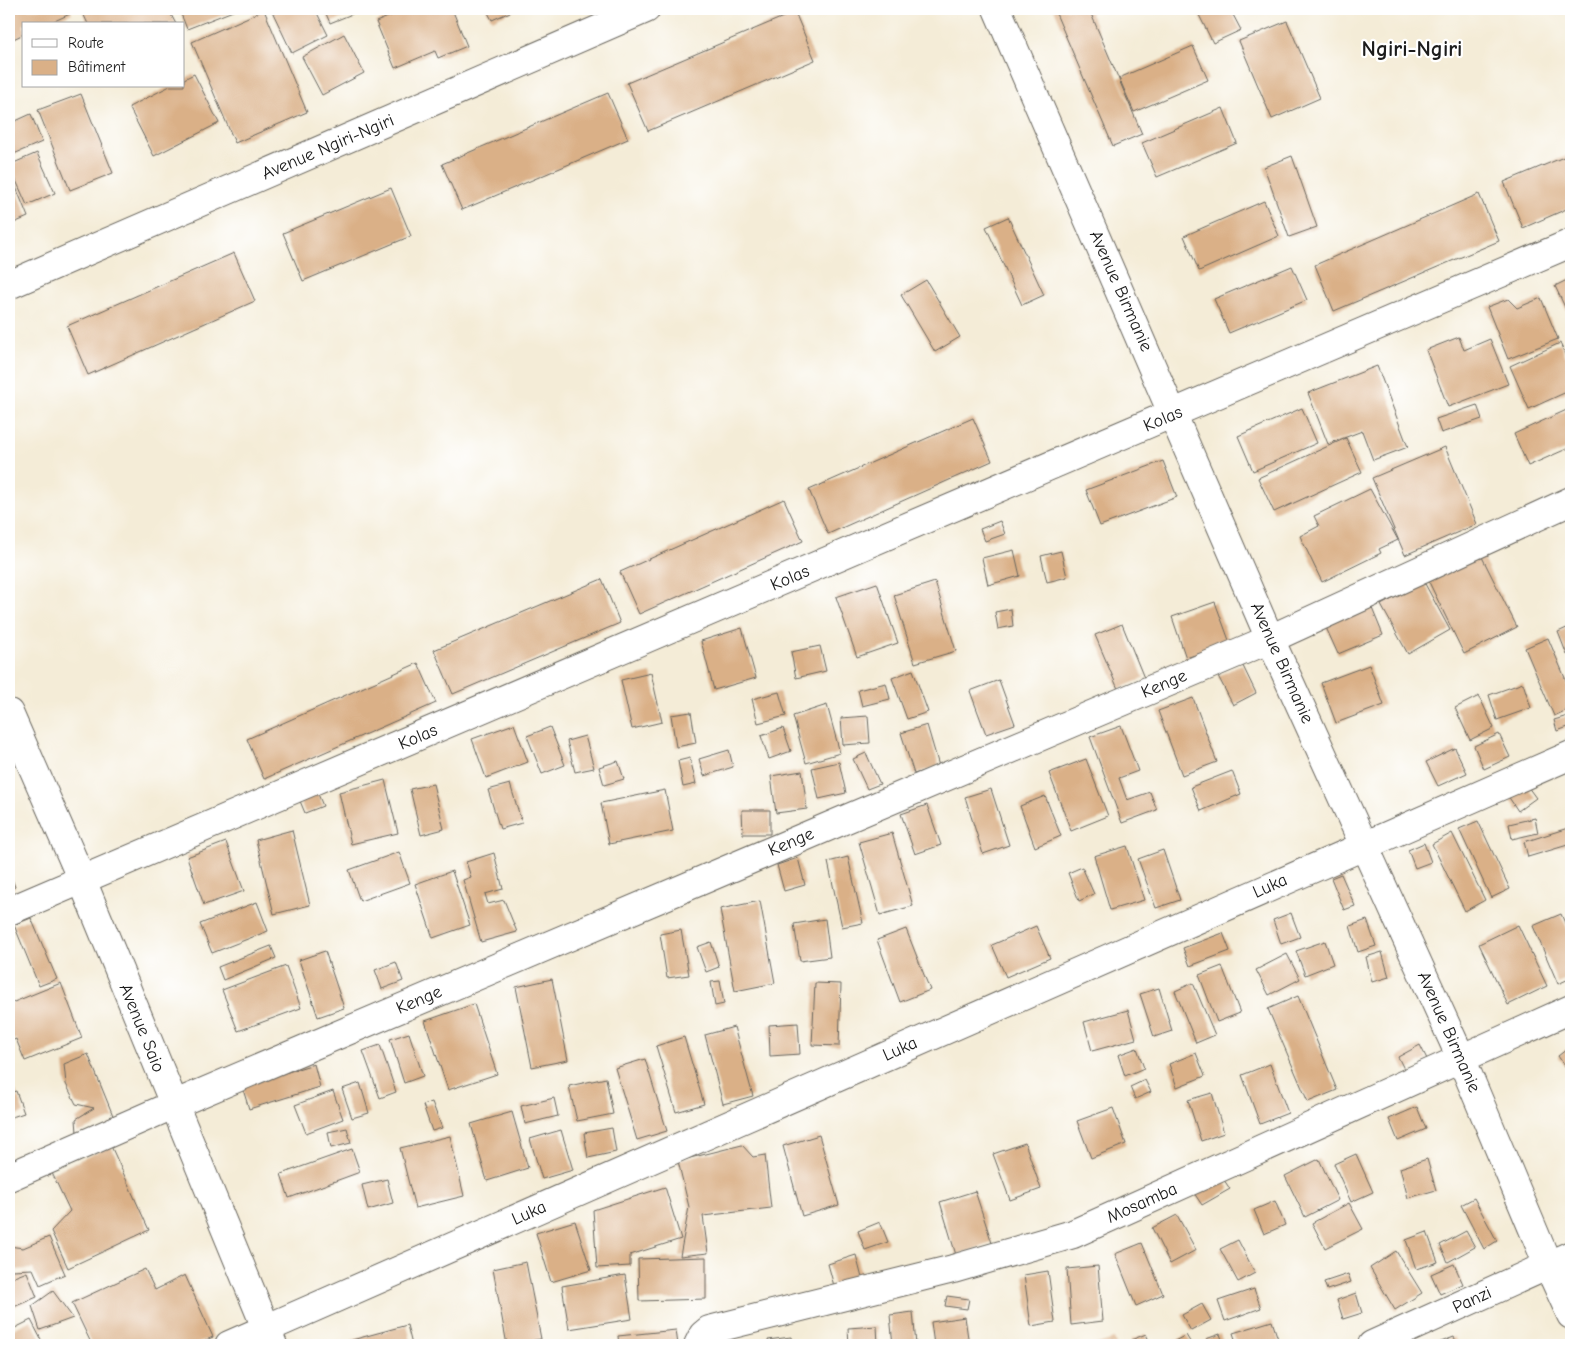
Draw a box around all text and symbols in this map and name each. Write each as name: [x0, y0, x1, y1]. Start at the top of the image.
legend: [22, 22, 185, 88]
text: Route: [68, 34, 104, 52]
district label: Ngiri-Ngiri: [1362, 36, 1462, 62]
text: Bâtiment: [68, 58, 126, 76]
street label: Avenue Ngiri-Ngiri: [259, 110, 397, 184]
street label: Avenue Birmanie: [1085, 227, 1157, 355]
street label: Kolas: [1140, 401, 1186, 437]
street label: Kolas: [767, 560, 813, 596]
street label: Avenue Birmanie: [1246, 599, 1318, 727]
street label: Kenge: [1138, 665, 1190, 703]
street label: Kolas: [395, 719, 441, 755]
street label: Kenge: [765, 823, 817, 861]
street label: Luka: [1249, 869, 1291, 903]
street label: Avenue Birmanie: [1413, 968, 1485, 1096]
street label: Avenue Saio: [115, 981, 169, 1075]
street label: Kenge: [393, 981, 445, 1019]
street label: Luka: [879, 1032, 921, 1066]
street label: Mosamba: [1103, 1178, 1181, 1228]
street label: Luka: [508, 1196, 550, 1230]
street label: Panzi: [1449, 1282, 1495, 1318]

